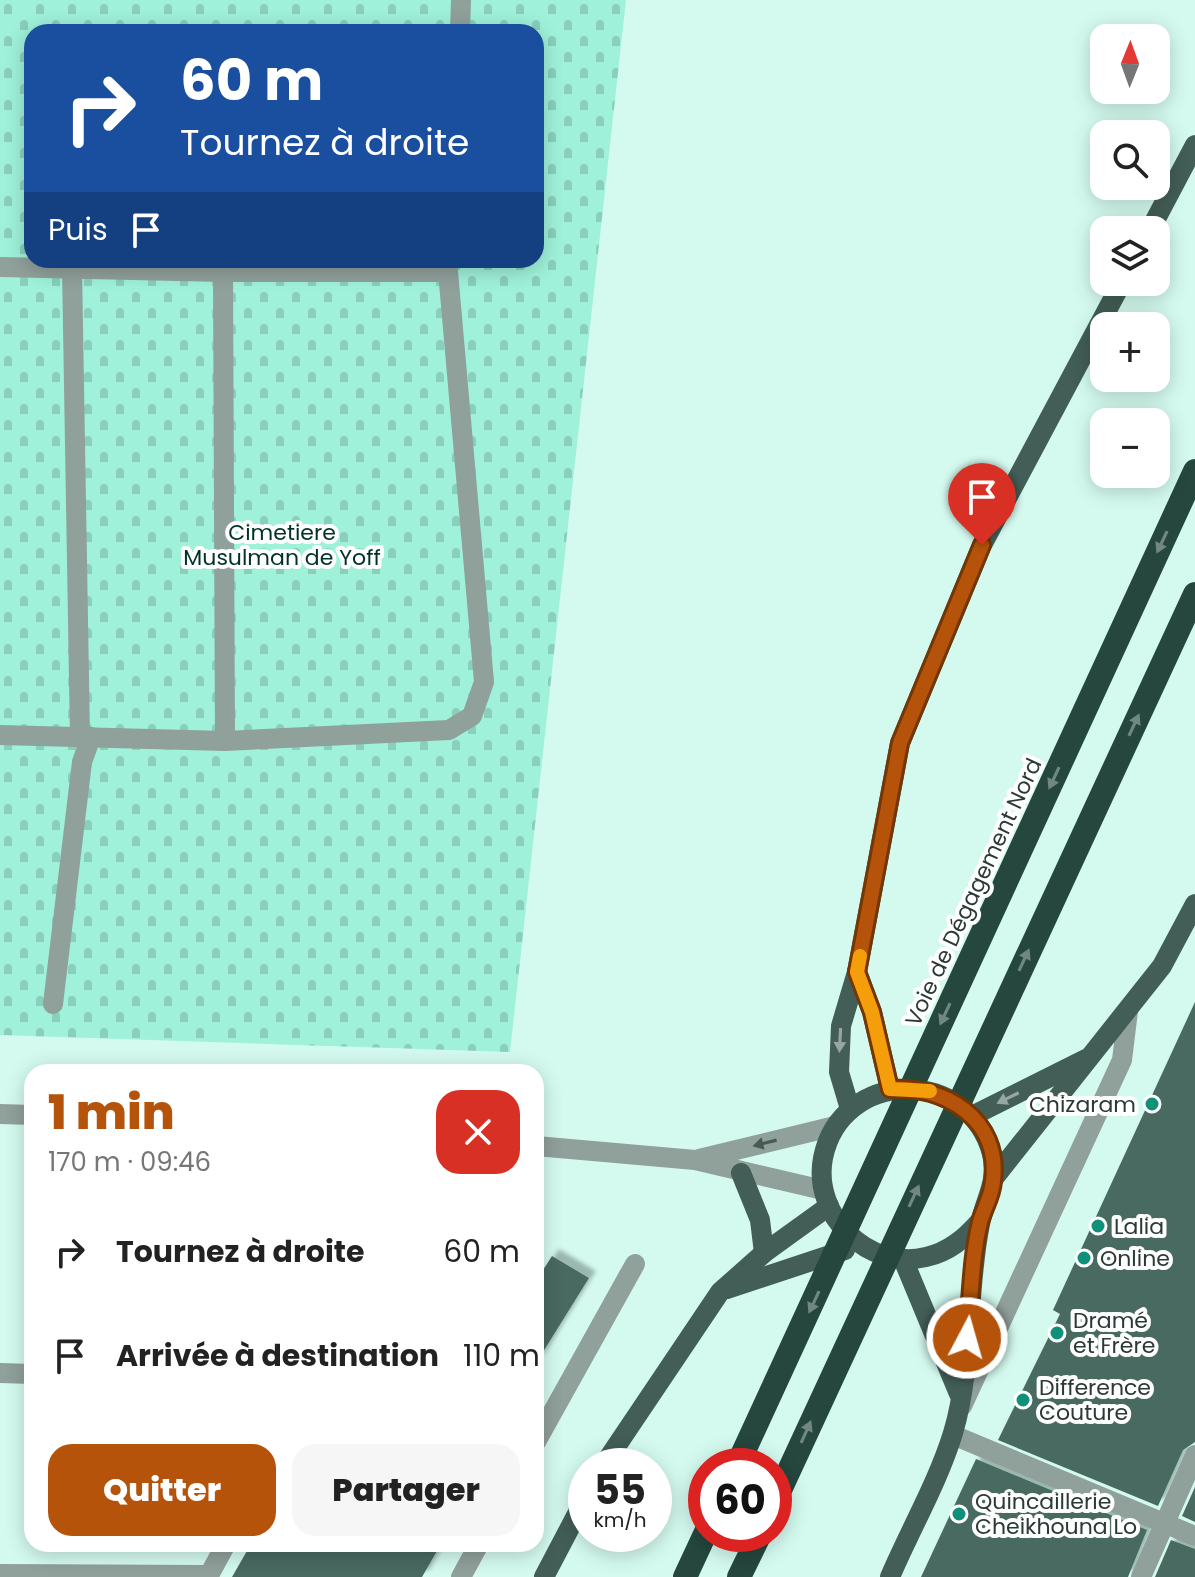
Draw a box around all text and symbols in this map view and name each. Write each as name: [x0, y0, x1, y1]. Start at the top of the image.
north arrow: [1090, 24, 1170, 104]
map controls: [1090, 24, 1170, 488]
text: 60 m: [180, 41, 323, 120]
icon: right: [48, 56, 152, 160]
text: Tournez à droite: [180, 117, 469, 168]
button: search: [1090, 120, 1170, 200]
text: Puis: [48, 208, 108, 251]
icon: arrive: [124, 208, 168, 252]
button: layers: [1090, 216, 1170, 296]
button: +: [1090, 312, 1170, 392]
button: −: [1090, 408, 1170, 488]
pin: [948, 463, 1016, 545]
icon: arrive: [960, 475, 1004, 519]
park label: Cimetiere Musulman de Yoff: [183, 517, 381, 573]
one-way arrow: [1156, 530, 1169, 554]
one-way arrow: [1127, 713, 1141, 736]
street label: Voie de Dégagement Nord: [898, 753, 1049, 1031]
one-way arrow: [1047, 766, 1061, 790]
one-way arrow: [1017, 948, 1031, 972]
one-way arrow: [939, 1003, 952, 1026]
one-way arrow: [834, 1028, 847, 1053]
text: 1 min: [48, 1079, 175, 1146]
place label: Chizaram: [1029, 1089, 1136, 1120]
button: close: [436, 1090, 520, 1174]
one-way arrow: [996, 1091, 1019, 1105]
marker: Chizaram: [1143, 1095, 1161, 1113]
one-way arrow: [753, 1137, 778, 1150]
text: 170 m · 09:46: [48, 1144, 211, 1180]
one-way arrow: [907, 1184, 921, 1207]
place label: Lalia: [1114, 1211, 1164, 1242]
marker: Lalia: [1089, 1217, 1107, 1235]
icon: right: [48, 1230, 92, 1274]
text: Tournez à droite: [116, 1230, 364, 1273]
text: 60 m: [443, 1230, 520, 1273]
place label: Online: [1100, 1243, 1170, 1274]
marker: Online: [1075, 1249, 1093, 1267]
one-way arrow: [807, 1290, 820, 1313]
position arrow: [925, 1296, 1009, 1380]
place label: Dramé et Frère: [1073, 1305, 1155, 1361]
marker: Dramé et Frère: [1048, 1324, 1066, 1342]
icon: arrive: [48, 1334, 92, 1378]
text: Arrivée à destination: [116, 1334, 439, 1377]
text: 110 m: [463, 1334, 540, 1377]
place label: Difference Couture: [1039, 1372, 1151, 1428]
marker: Difference Couture: [1014, 1391, 1032, 1409]
one-way arrow: [800, 1421, 813, 1444]
button: Quitter: [48, 1444, 276, 1536]
button: Partager: [292, 1444, 520, 1536]
speed limit sign: 60: [688, 1448, 792, 1552]
text: 55: [594, 1462, 646, 1518]
place label: Quincaillerie Cheikhouna Lo: [975, 1486, 1137, 1542]
marker: Quincaillerie Cheikhouna Lo: [950, 1505, 968, 1523]
text: km/h: [593, 1506, 647, 1534]

